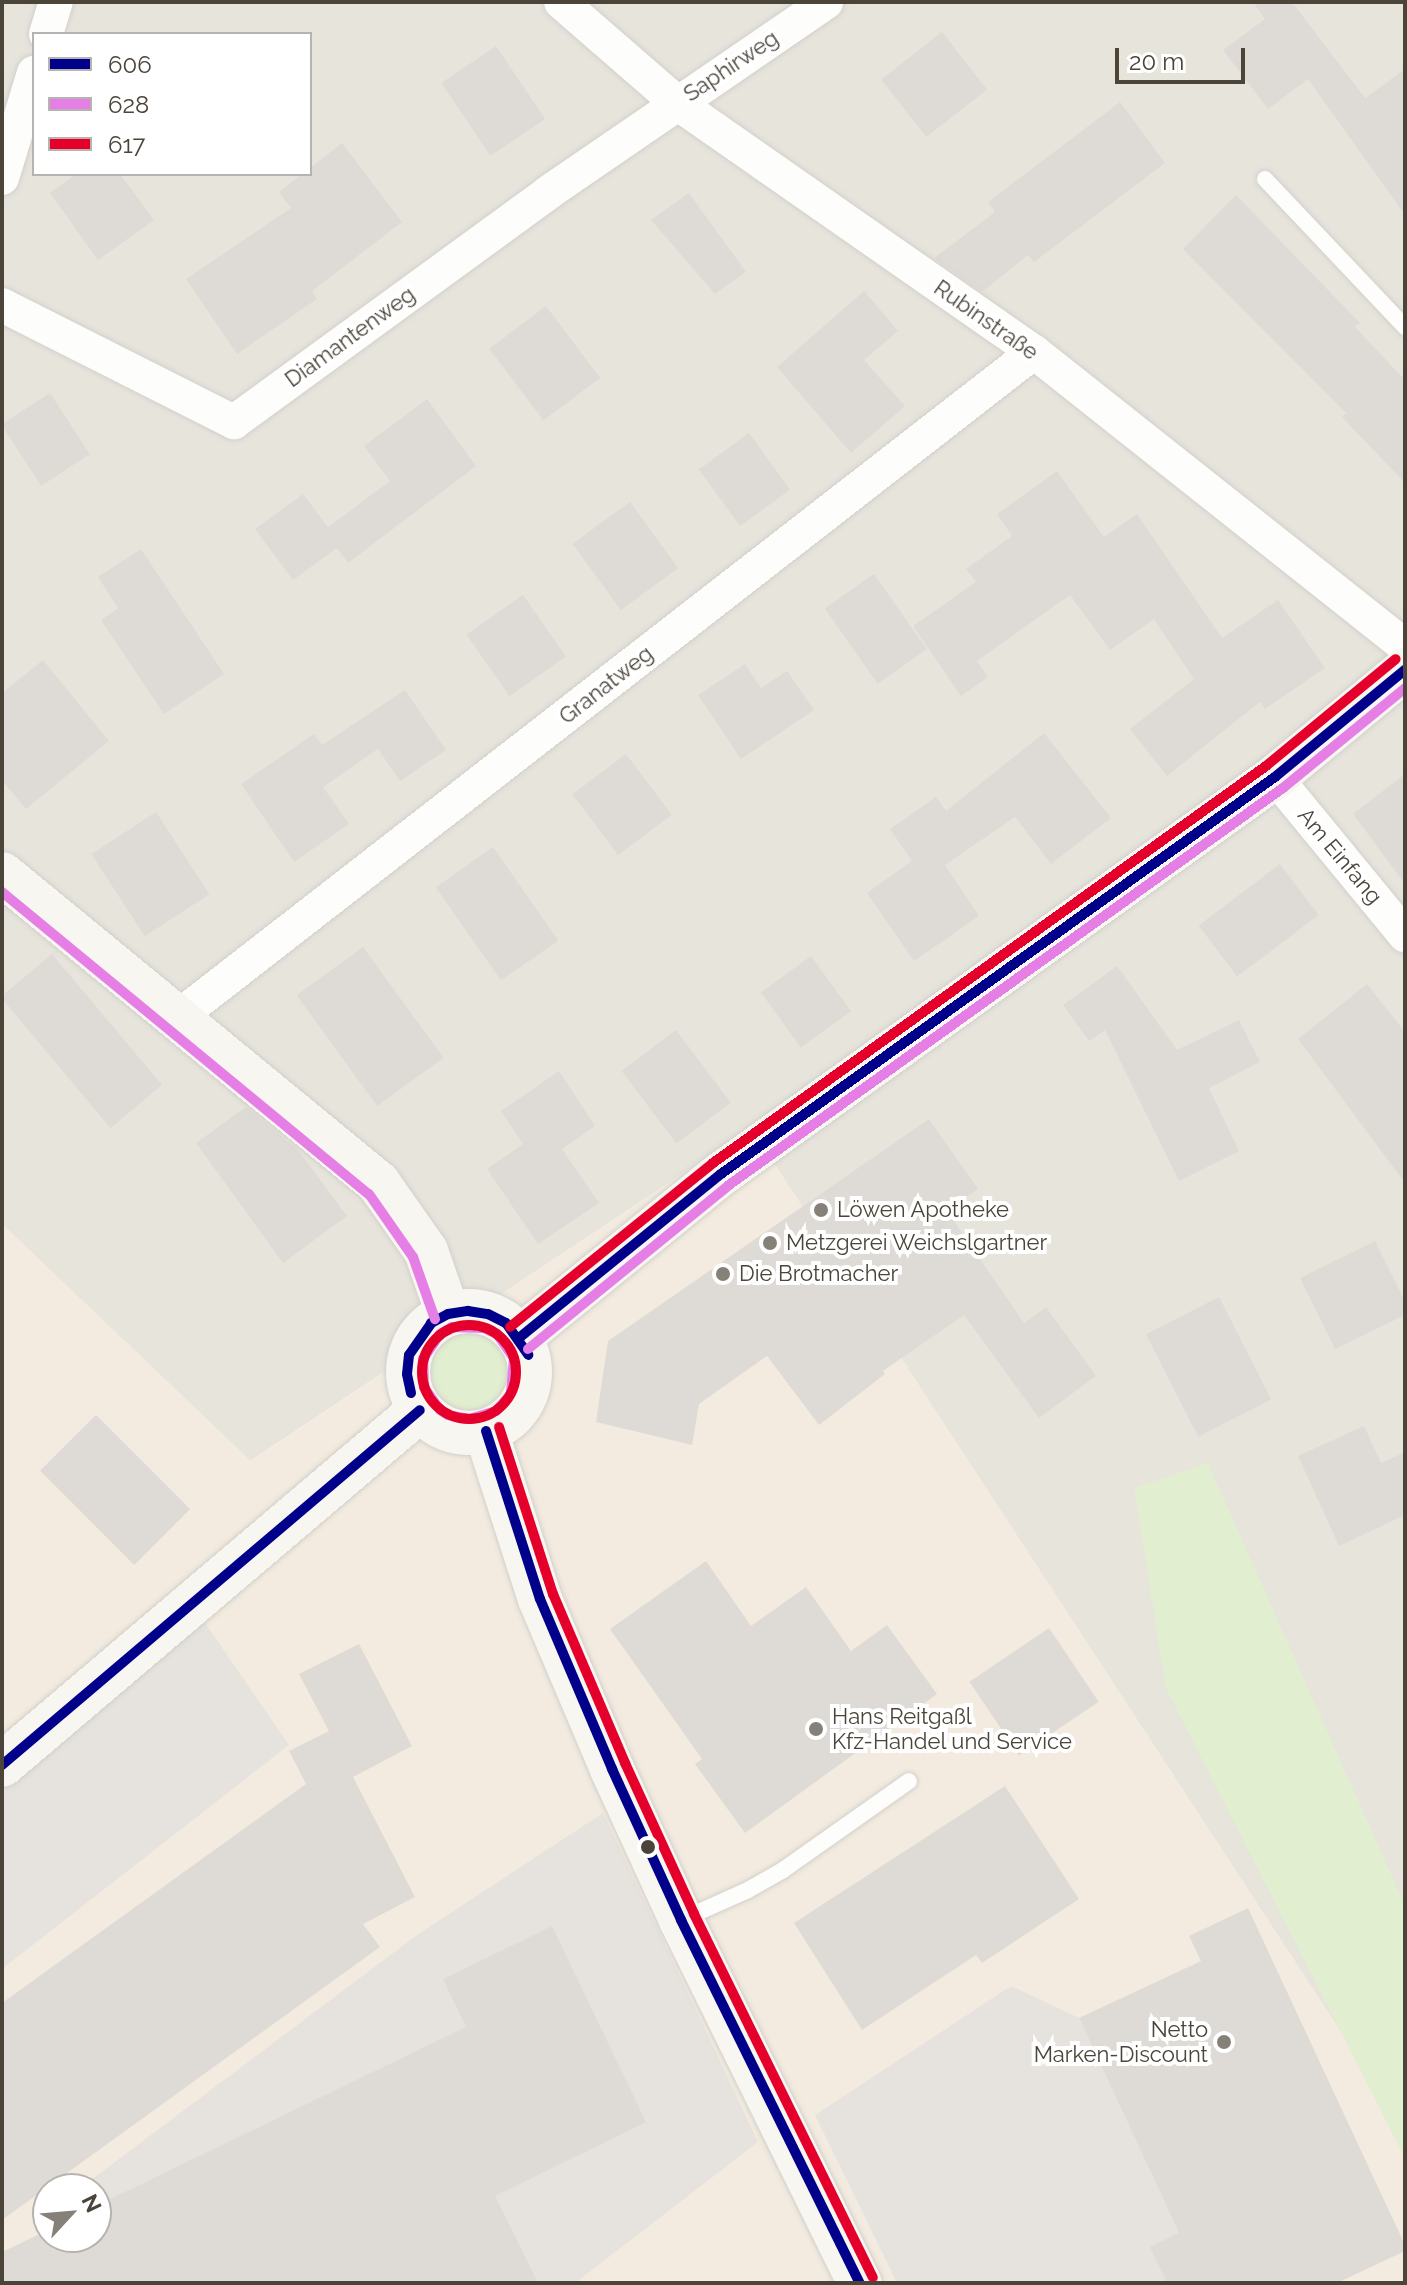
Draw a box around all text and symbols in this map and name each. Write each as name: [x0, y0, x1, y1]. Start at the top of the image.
street label: Saphirweg: [679, 25, 783, 107]
legend: [32, 32, 312, 176]
scale bar: [1119, 32, 1249, 82]
text: 20 m: [1129, 47, 1184, 76]
text: 606: [108, 50, 152, 79]
text: 628: [108, 90, 149, 119]
text: 617: [108, 130, 145, 159]
street label: Rubinstraße: [929, 274, 1043, 366]
street label: Diamantenweg: [280, 281, 420, 393]
street label: Granatweg: [554, 640, 658, 730]
street label: Am Einfang: [1292, 803, 1388, 909]
place label: Löwen Apotheke: [837, 1197, 1010, 1223]
marker: Löwen Apotheke: [812, 1201, 830, 1219]
place label: Metzgerei Weichslgartner: [786, 1230, 1048, 1256]
marker: Metzgerei Weichslgartner: [761, 1234, 779, 1252]
place label: Die Brotmacher: [739, 1261, 898, 1287]
marker: Die Brotmacher: [714, 1265, 732, 1283]
place label: Hans Reitgaßl Kfz-Handel und Service: [832, 1703, 1073, 1754]
marker: Hans Reitgaßl Kfz-Handel und Service: [807, 1720, 825, 1738]
unlabelled marker: [640, 1839, 656, 1855]
place label: Netto Marken-Discount: [1034, 2016, 1208, 2068]
marker: Netto Marken-Discount: [1215, 2033, 1233, 2051]
north arrow: [32, 2173, 112, 2253]
text: N: [76, 2190, 107, 2217]

